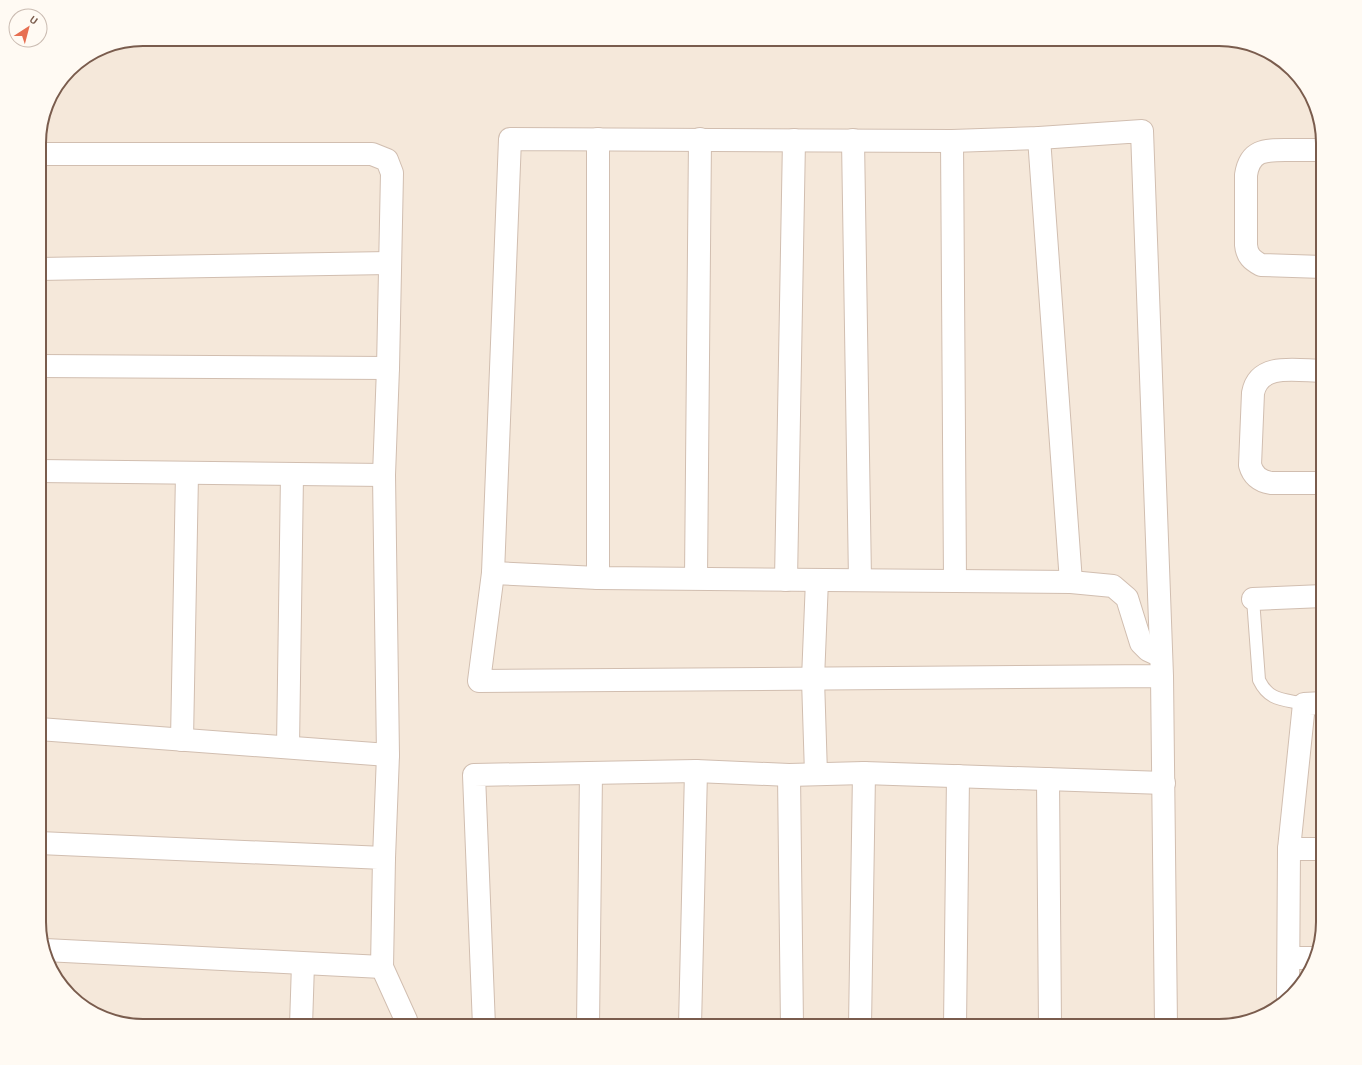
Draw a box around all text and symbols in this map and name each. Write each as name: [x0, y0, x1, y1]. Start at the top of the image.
north arrow: [8, 8, 48, 48]
text: U: [28, 14, 40, 27]

